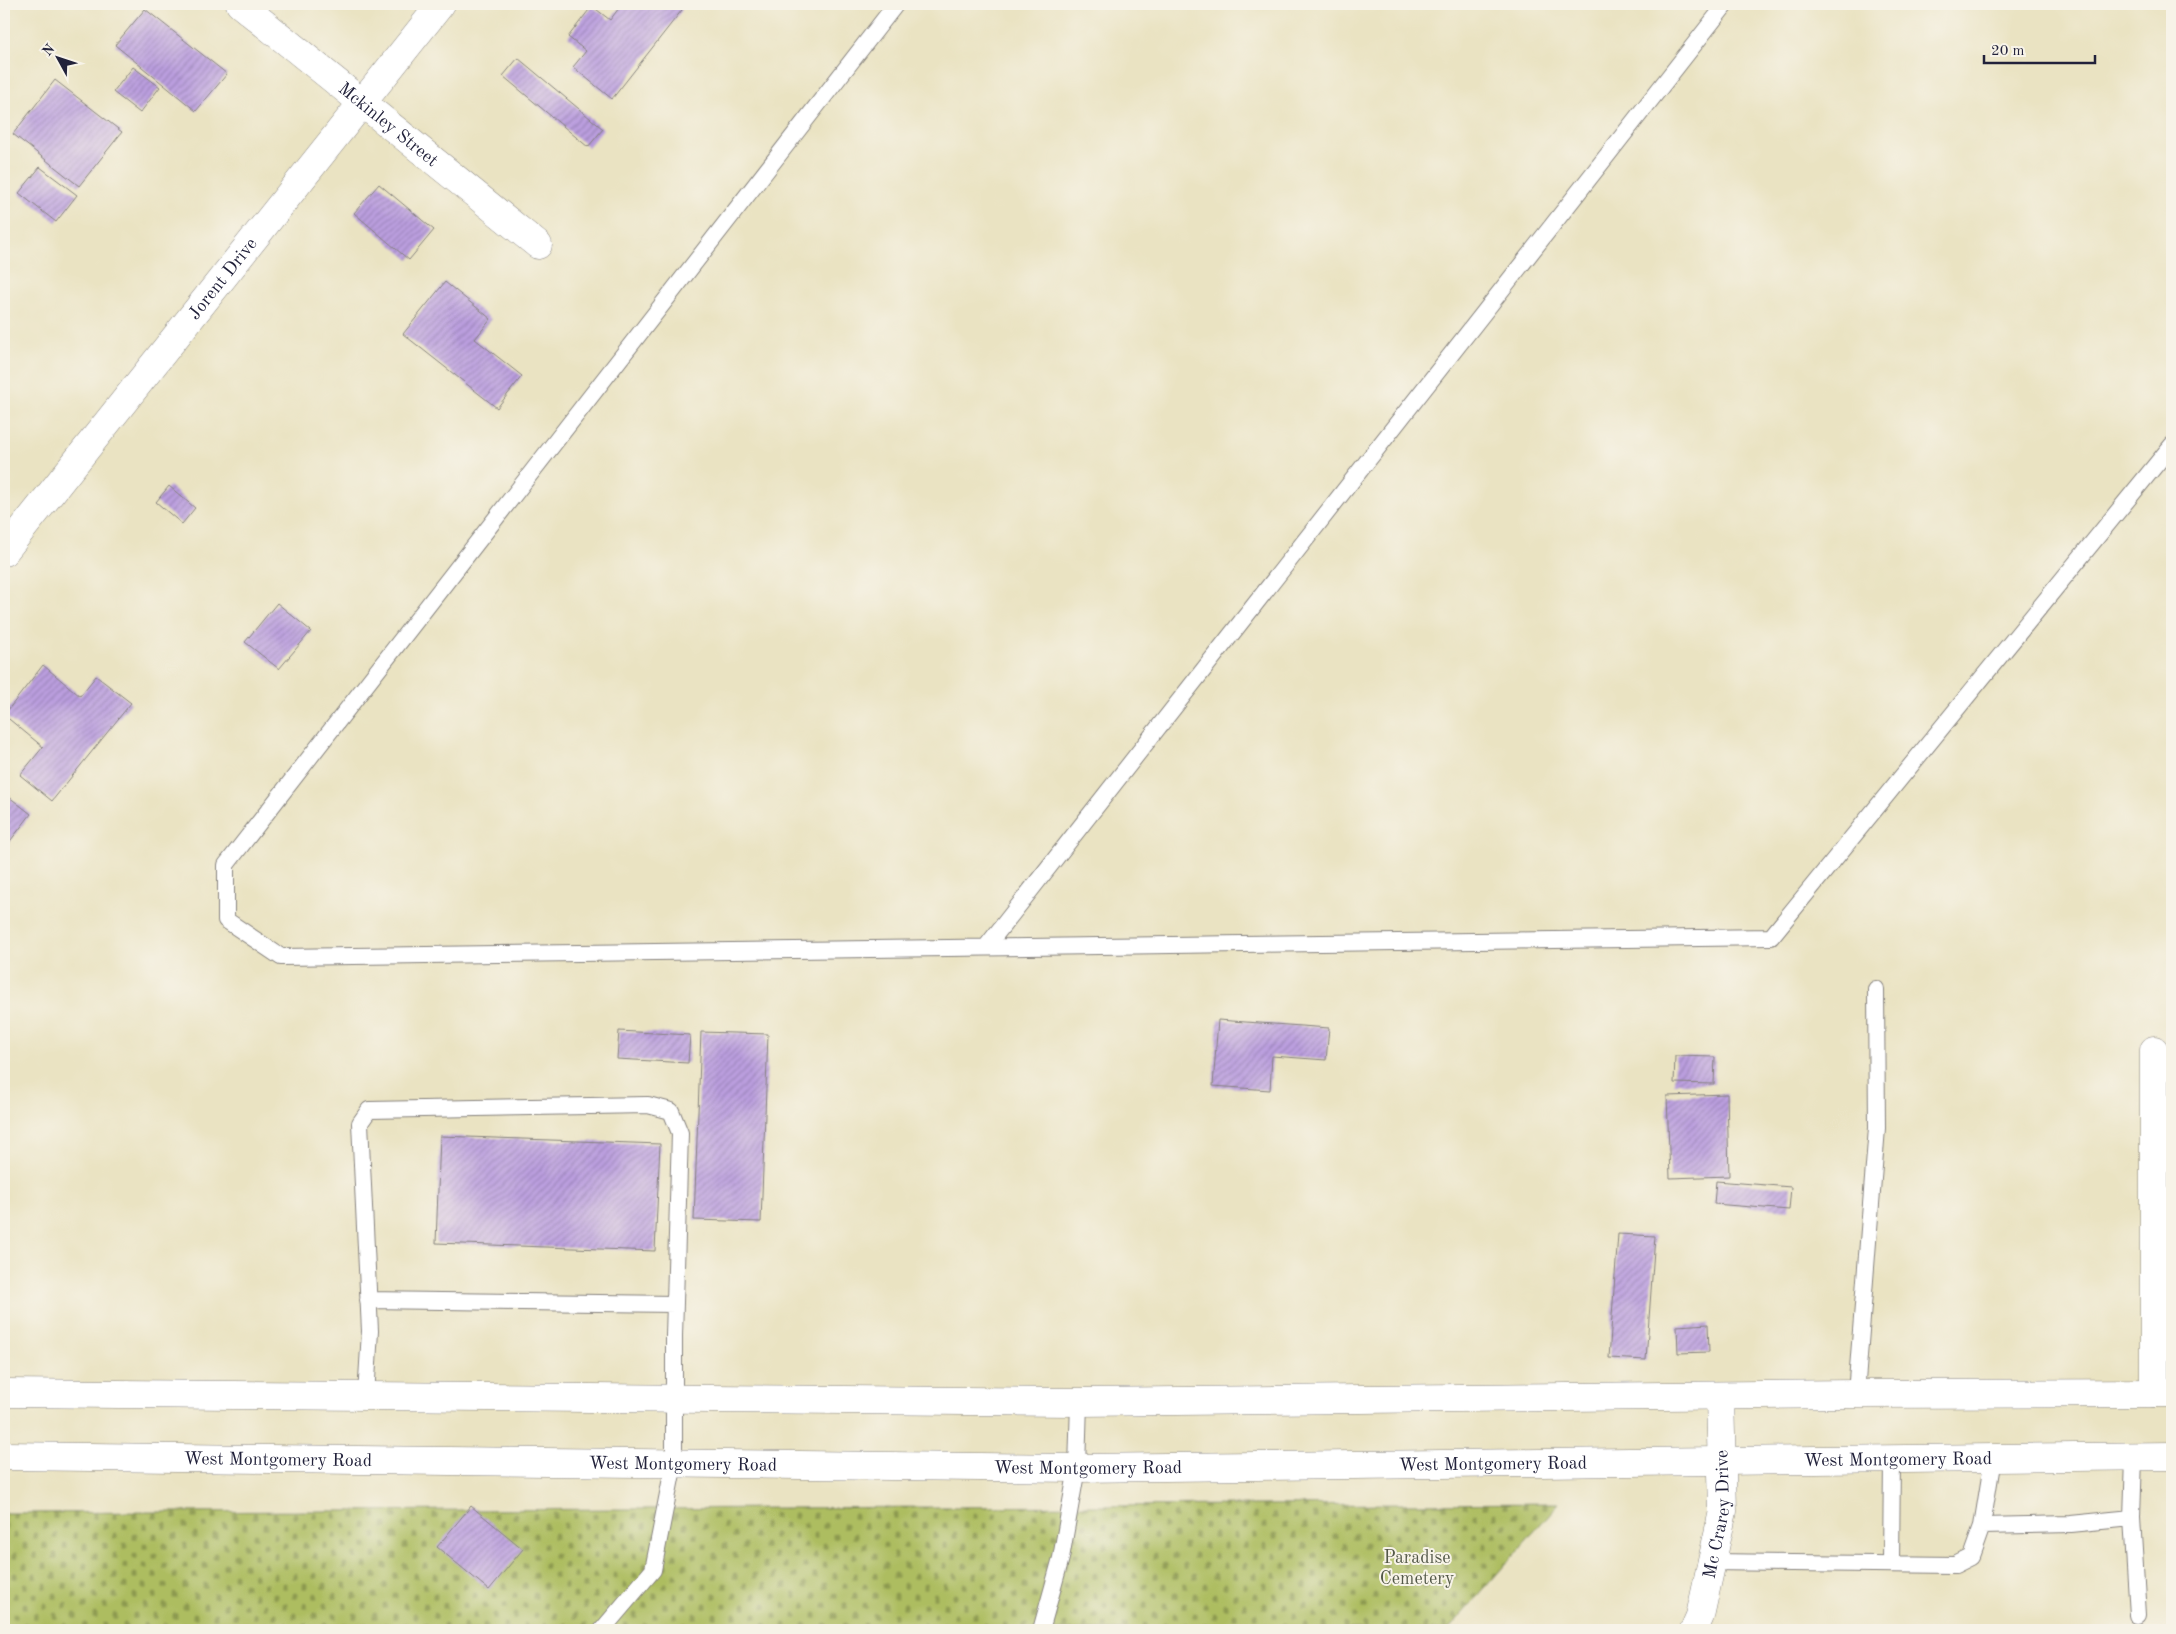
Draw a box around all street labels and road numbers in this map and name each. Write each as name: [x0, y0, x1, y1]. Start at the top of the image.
street label: Mckinley Street: [335, 79, 441, 170]
street label: Jorent Drive: [185, 235, 261, 323]
street label: West Montgomery Road: [184, 1450, 372, 1470]
street label: Mc Crarey Drive: [1700, 1450, 1733, 1580]
street label: West Montgomery Road: [1804, 1450, 1992, 1470]
street label: West Montgomery Road: [1399, 1454, 1587, 1474]
street label: West Montgomery Road: [589, 1455, 777, 1475]
street label: West Montgomery Road: [994, 1459, 1182, 1478]

